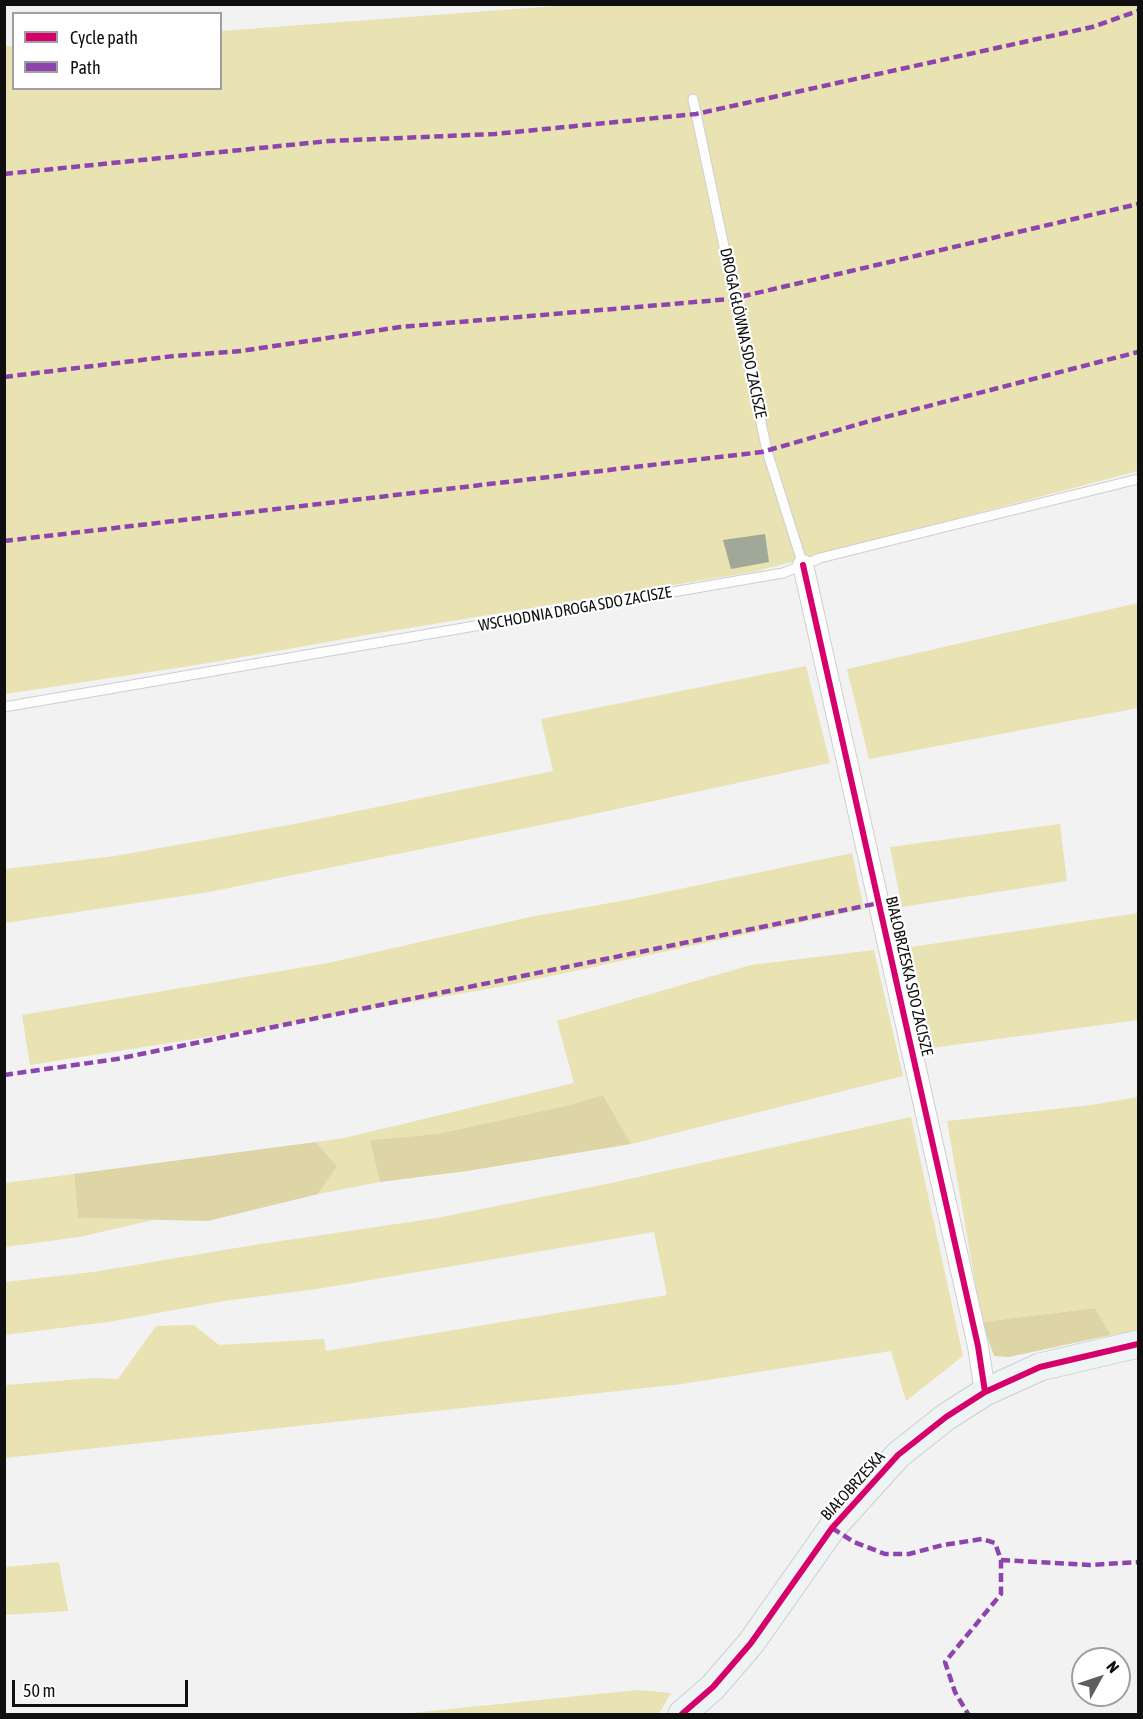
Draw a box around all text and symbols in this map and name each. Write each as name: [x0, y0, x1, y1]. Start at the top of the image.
legend: [12, 12, 222, 90]
text: Cycle path: [70, 27, 138, 48]
text: Path: [70, 57, 101, 78]
street label: DROGA GŁÓWNA SDO ZACISZE: [716, 246, 770, 420]
street label: WSCHODNIA DROGA SDO ZACISZE: [477, 583, 673, 635]
street label: BIAŁOBRZESKA SDO ZACISZE: [881, 894, 937, 1058]
street label: BIAŁOBRZESKA: [817, 1447, 889, 1525]
north arrow: [1071, 1647, 1131, 1707]
text: N: [1103, 1657, 1123, 1676]
scale bar: [15, 1668, 190, 1706]
text: 50 m: [23, 1680, 55, 1701]

